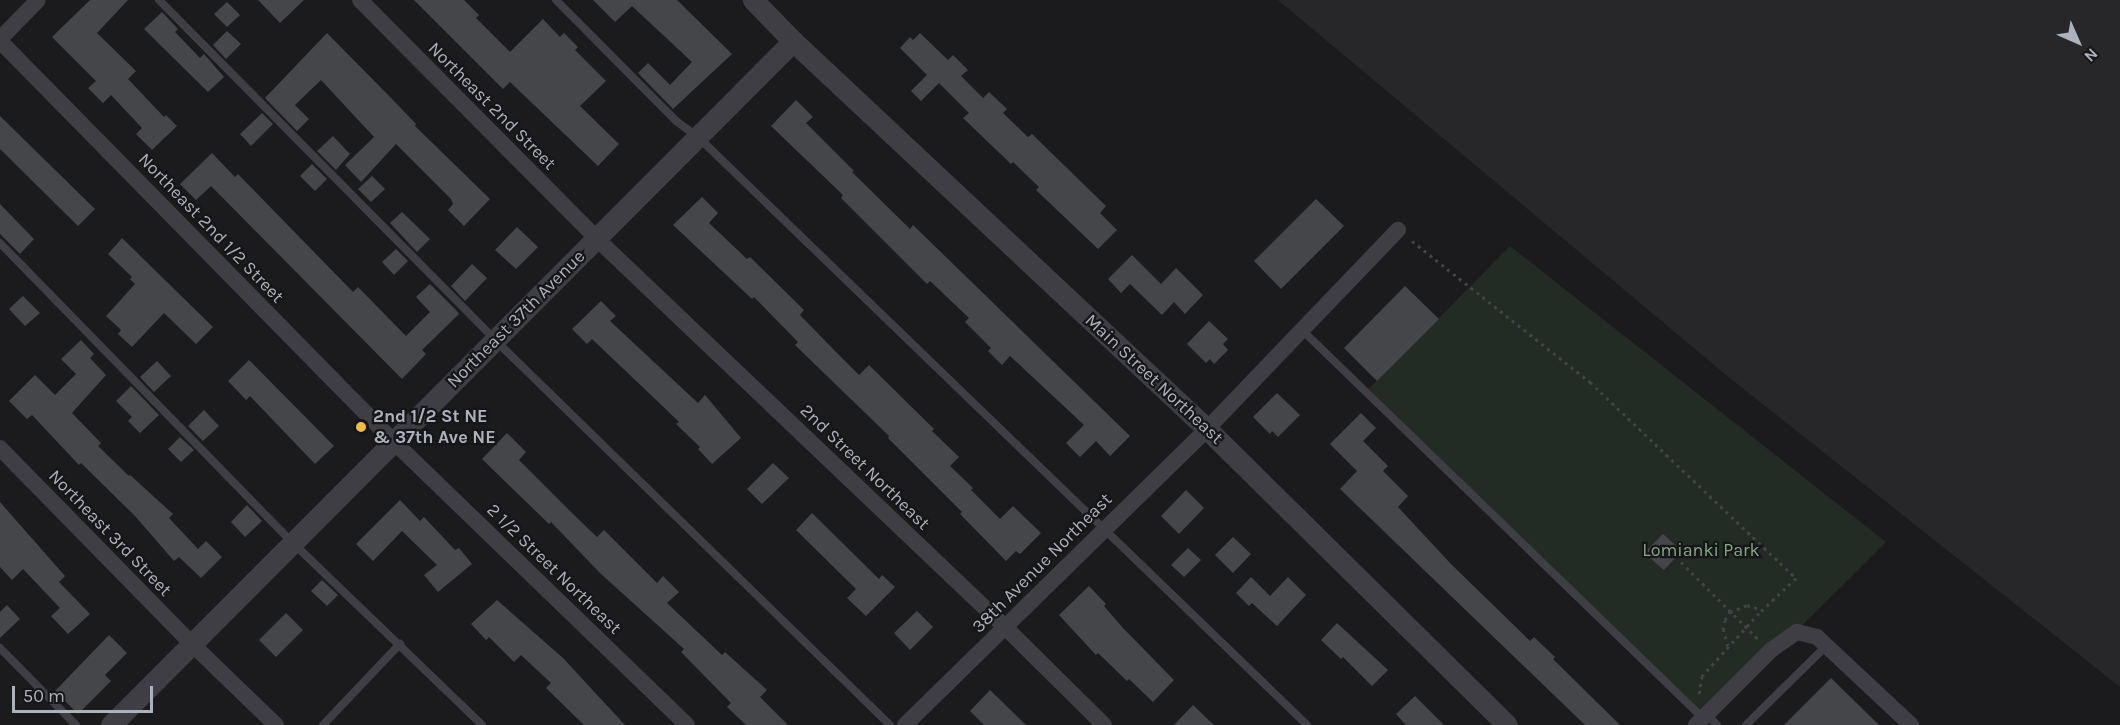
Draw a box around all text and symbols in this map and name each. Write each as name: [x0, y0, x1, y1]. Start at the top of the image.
north arrow: [2048, 12, 2108, 72]
street label: Northeast 2nd Street: [424, 38, 560, 174]
text: N: [2080, 44, 2102, 66]
street label: Northeast 2nd 1/2 Street: [134, 149, 288, 307]
street label: Northeast 37th Avenue: [443, 246, 589, 392]
street label: Main Street Northeast: [1080, 309, 1228, 449]
street label: 2nd Street Northeast: [796, 400, 934, 534]
place label: 2nd 1/2 St NE & 37th Ave NE: [373, 406, 496, 448]
marker: 2nd 1/2 St NE & 37th Ave NE: [354, 420, 368, 434]
street label: Northeast 3rd Street: [44, 465, 176, 601]
street label: 38th Avenue Northeast: [968, 489, 1116, 637]
street label: 2 1/2 Street Northeast: [482, 499, 626, 639]
park label: Lomianki Park: [1642, 539, 1760, 561]
scale bar: [15, 674, 156, 712]
text: 50 m: [23, 685, 65, 707]

